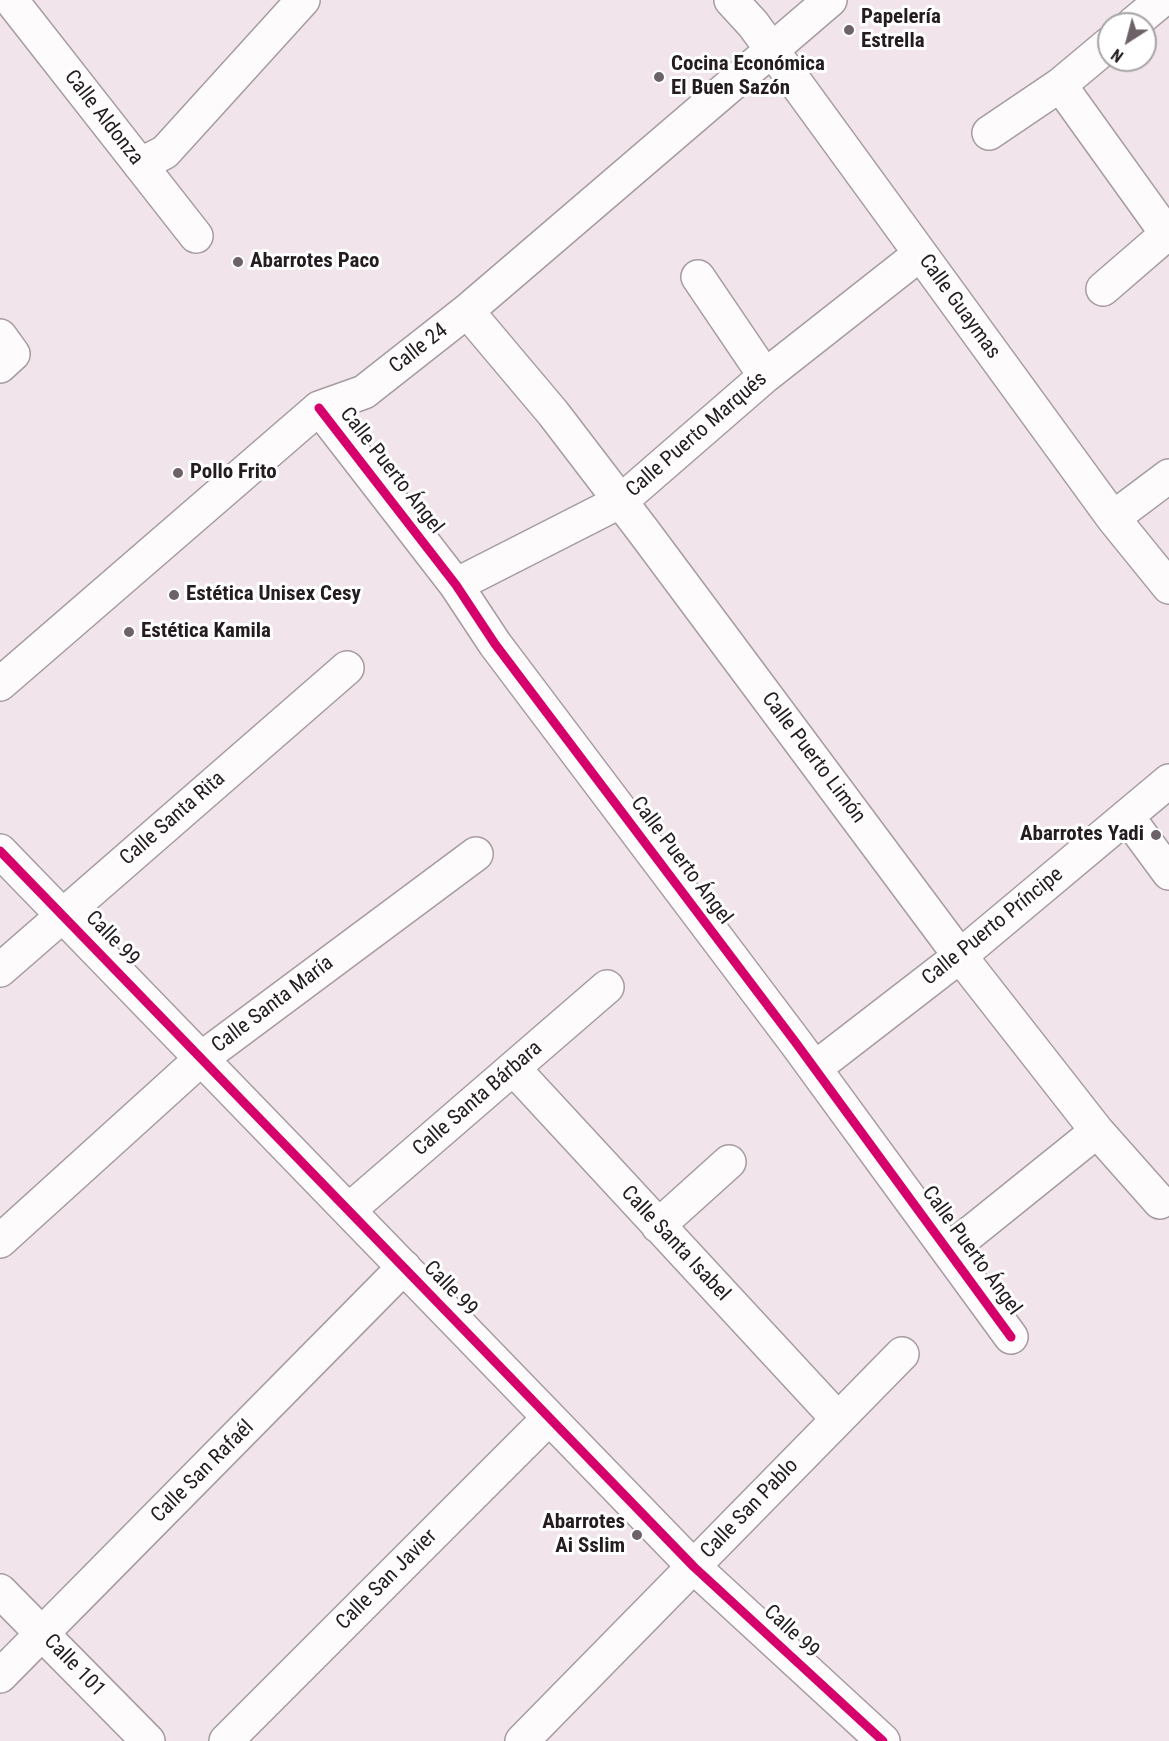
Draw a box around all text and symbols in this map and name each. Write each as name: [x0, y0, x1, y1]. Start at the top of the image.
place label: Papelería Estrella: [861, 5, 941, 55]
north arrow: [1097, 12, 1157, 72]
marker: Papelería Estrella: [842, 23, 856, 37]
text: N: [1108, 45, 1127, 66]
place label: Cocina Económica El Buen Sazón: [671, 52, 825, 102]
street label: Calle Aldonza: [58, 65, 148, 171]
marker: Cocina Económica El Buen Sazón: [652, 70, 666, 84]
place label: Abarrotes Paco: [250, 249, 380, 275]
street label: Calle Guaymas: [913, 250, 1005, 364]
marker: Abarrotes Paco: [231, 255, 245, 269]
street label: Calle 24: [385, 318, 453, 380]
street label: Calle Puerto Marqués: [621, 367, 773, 503]
street label: Calle Puerto Ángel: [334, 403, 448, 539]
place label: Pollo Frito: [190, 460, 277, 486]
marker: Pollo Frito: [171, 466, 185, 480]
place label: Estética Unisex Cesy: [186, 582, 361, 608]
marker: Estética Unisex Cesy: [167, 588, 181, 602]
place label: Estética Kamila: [141, 619, 271, 645]
marker: Estética Kamila: [122, 625, 136, 639]
street label: Calle Puerto Limón: [756, 688, 870, 828]
street label: Calle Santa Rita: [115, 767, 231, 871]
street label: Calle Puerto Ángel: [625, 792, 737, 930]
place label: Abarrotes Yadi: [1020, 822, 1144, 848]
marker: Abarrotes Yadi: [1149, 828, 1163, 842]
street label: Calle Puerto Príncipe: [917, 862, 1069, 992]
street label: Calle 99: [80, 906, 144, 972]
street label: Calle Santa María: [207, 951, 339, 1059]
street label: Calle Santa Bárbara: [408, 1036, 548, 1162]
street label: Calle Santa Isabel: [615, 1181, 735, 1307]
street label: Calle Puerto Ángel: [916, 1182, 1026, 1320]
street label: Calle 99: [418, 1256, 482, 1322]
street label: Calle San Rafaél: [146, 1415, 260, 1529]
street label: Calle San Pablo: [696, 1454, 804, 1564]
place label: Abarrotes Ai Sslim: [542, 1510, 625, 1560]
street label: Calle San Javier: [331, 1524, 443, 1636]
marker: Abarrotes Ai Sslim: [630, 1528, 644, 1542]
street label: Calle 99: [758, 1600, 824, 1664]
street label: Calle 101: [38, 1629, 110, 1703]

